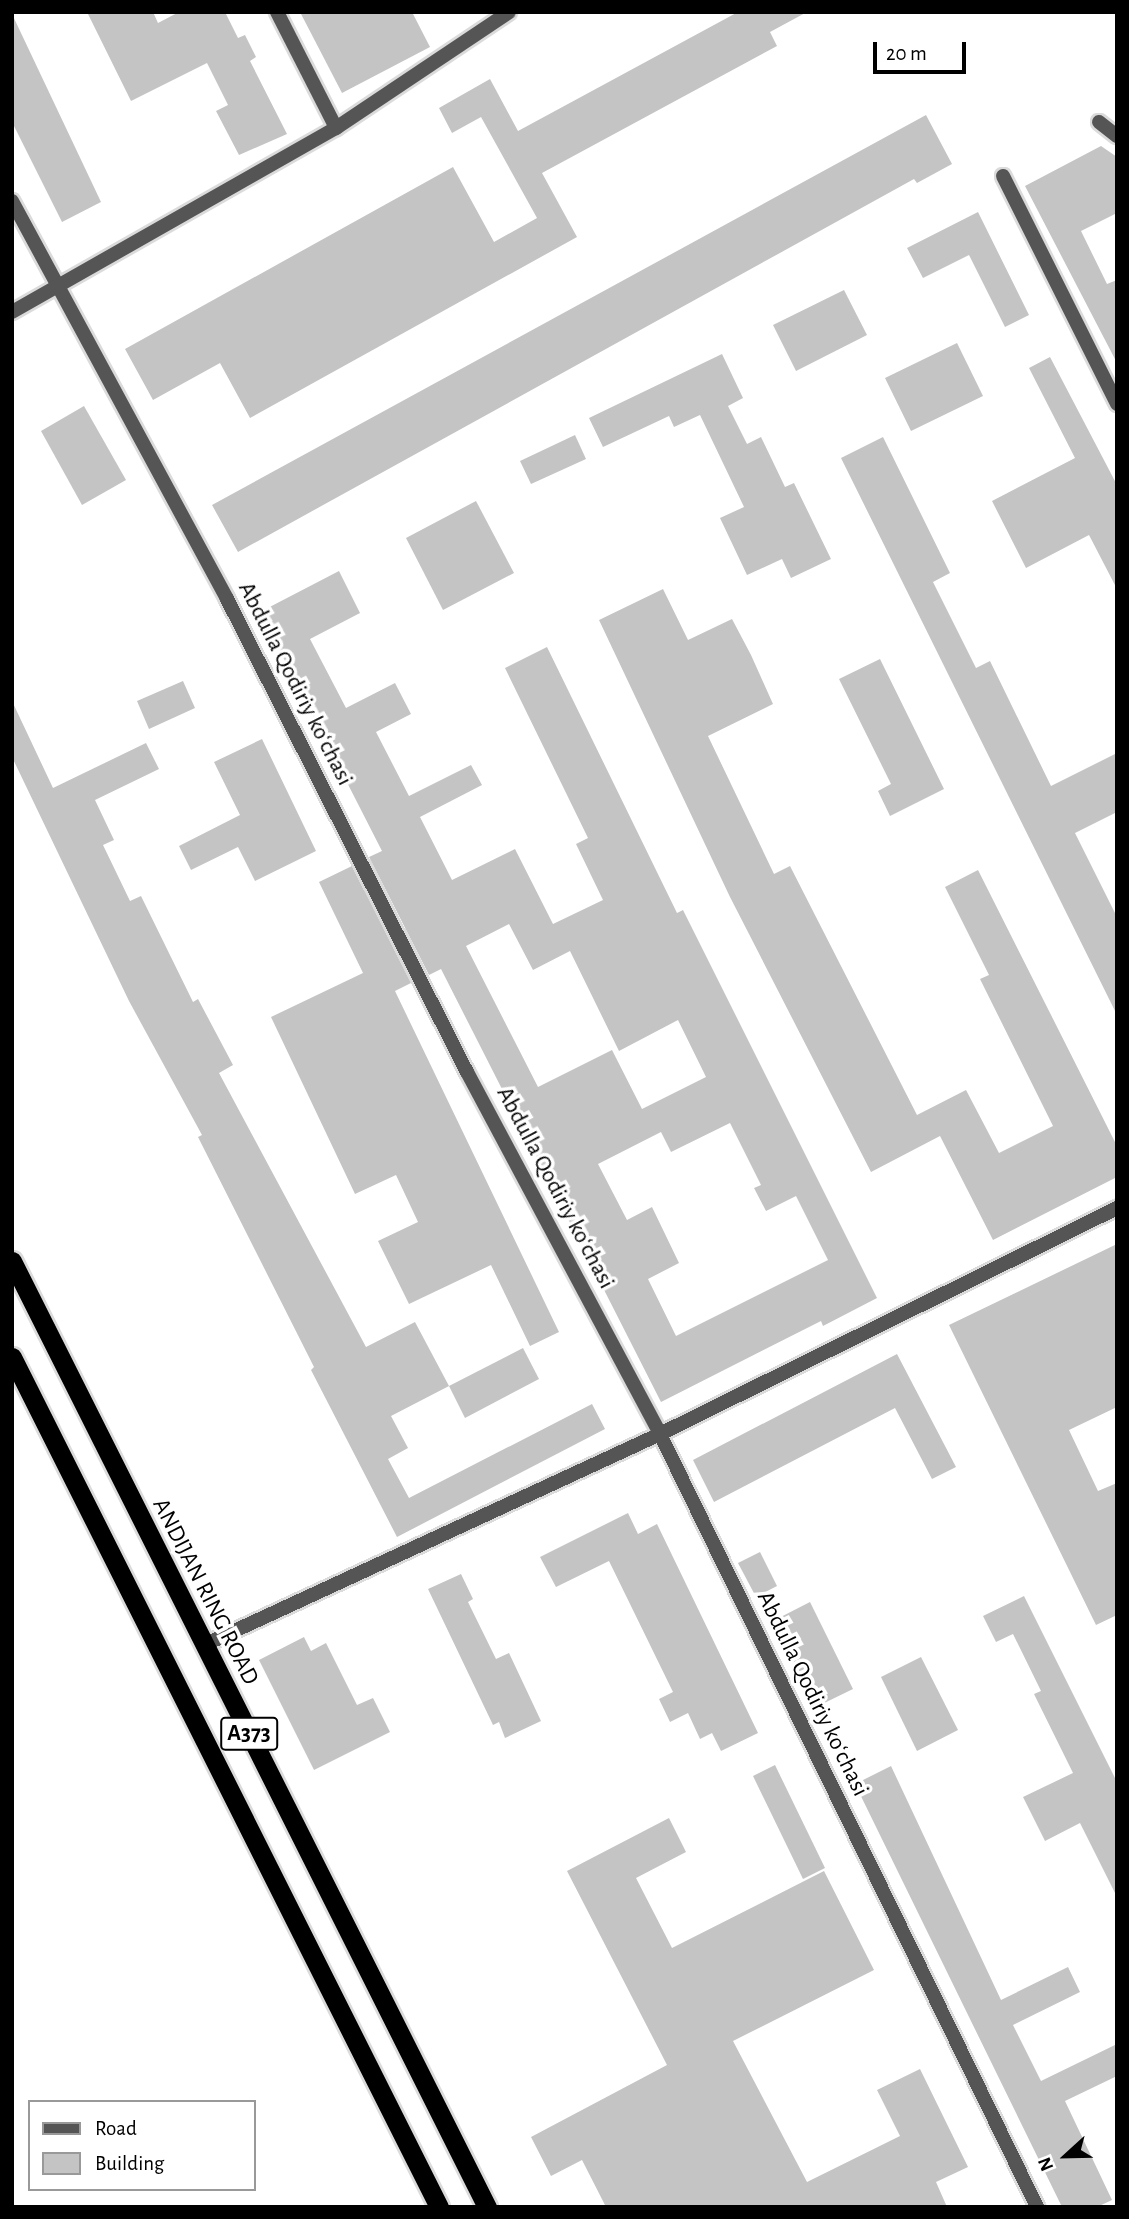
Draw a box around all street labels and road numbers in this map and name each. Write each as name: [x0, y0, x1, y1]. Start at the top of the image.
street label: Abdulla Qodiriy koʻchasi: [231, 577, 359, 791]
street label: Abdulla Qodiriy koʻchasi: [490, 1082, 620, 1294]
street label: ANDIJAN RING ROAD: [146, 1494, 264, 1690]
street label: Abdulla Qodiriy koʻchasi: [750, 1587, 874, 1801]
road number: A373: [219, 1714, 279, 1754]

